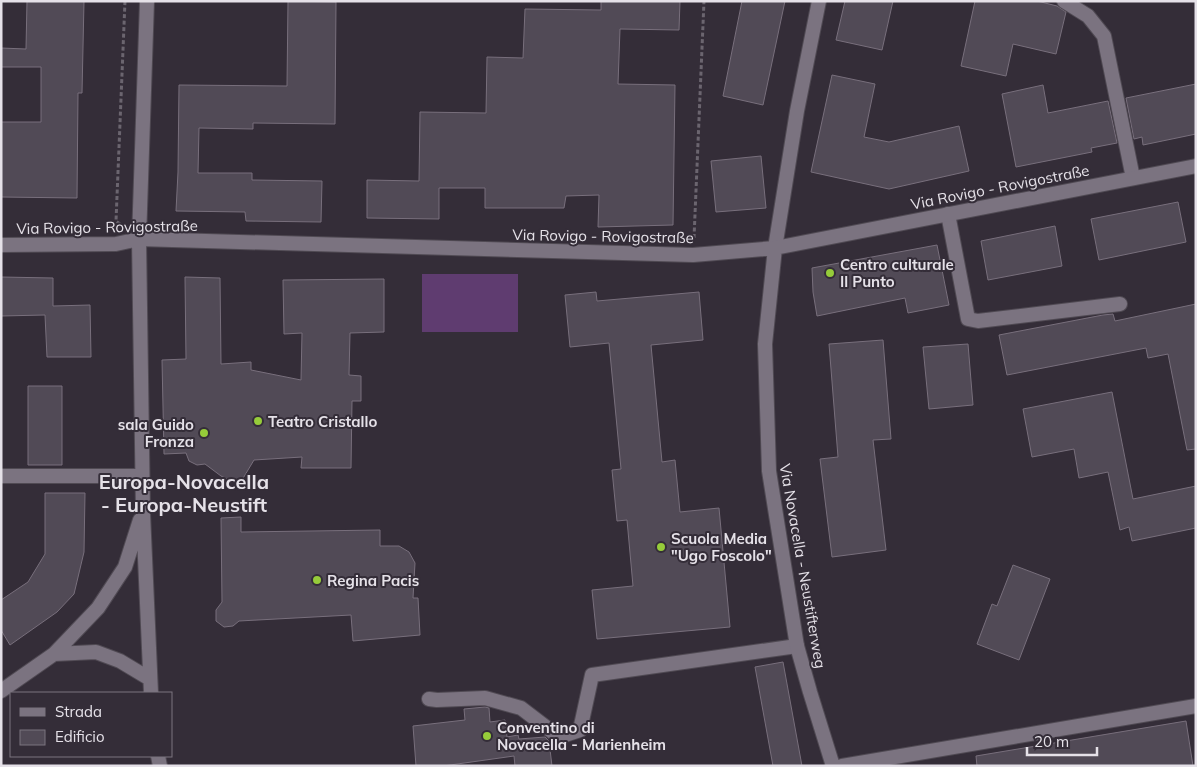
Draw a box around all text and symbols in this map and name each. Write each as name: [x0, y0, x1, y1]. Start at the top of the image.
street label: Via Rovigo - Rovigostraße: [909, 160, 1091, 214]
street label: Via Rovigo - Rovigostraße: [16, 216, 198, 238]
street label: Via Rovigo - Rovigostraße: [512, 225, 694, 247]
place label: Centro culturale Il Punto: [840, 255, 954, 291]
marker: Centro culturale Il Punto: [824, 267, 836, 279]
place label: Teatro Cristallo: [268, 412, 377, 431]
place label: sala Guido Fronza: [118, 415, 194, 451]
marker: Teatro Cristallo: [252, 415, 264, 427]
marker: sala Guido Fronza: [198, 427, 210, 439]
street label: Via Novacella - Neustifterweg: [776, 462, 830, 670]
district label: Europa-Novacella - Europa-Neustift: [99, 469, 269, 517]
place label: Scuola Media "Ugo Foscolo": [671, 529, 772, 565]
marker: Scuola Media "Ugo Foscolo": [655, 541, 667, 553]
place label: Regina Pacis: [327, 571, 419, 590]
marker: Regina Pacis: [311, 574, 323, 586]
legend: [10, 692, 172, 757]
text: Strada: [55, 702, 102, 721]
place label: Conventino di Novacella - Marienheim: [497, 718, 666, 754]
scale bar: [1027, 724, 1097, 756]
text: Edificio: [55, 727, 105, 746]
marker: Conventino di Novacella - Marienheim: [481, 730, 493, 742]
text: 20 m: [1034, 732, 1069, 751]

